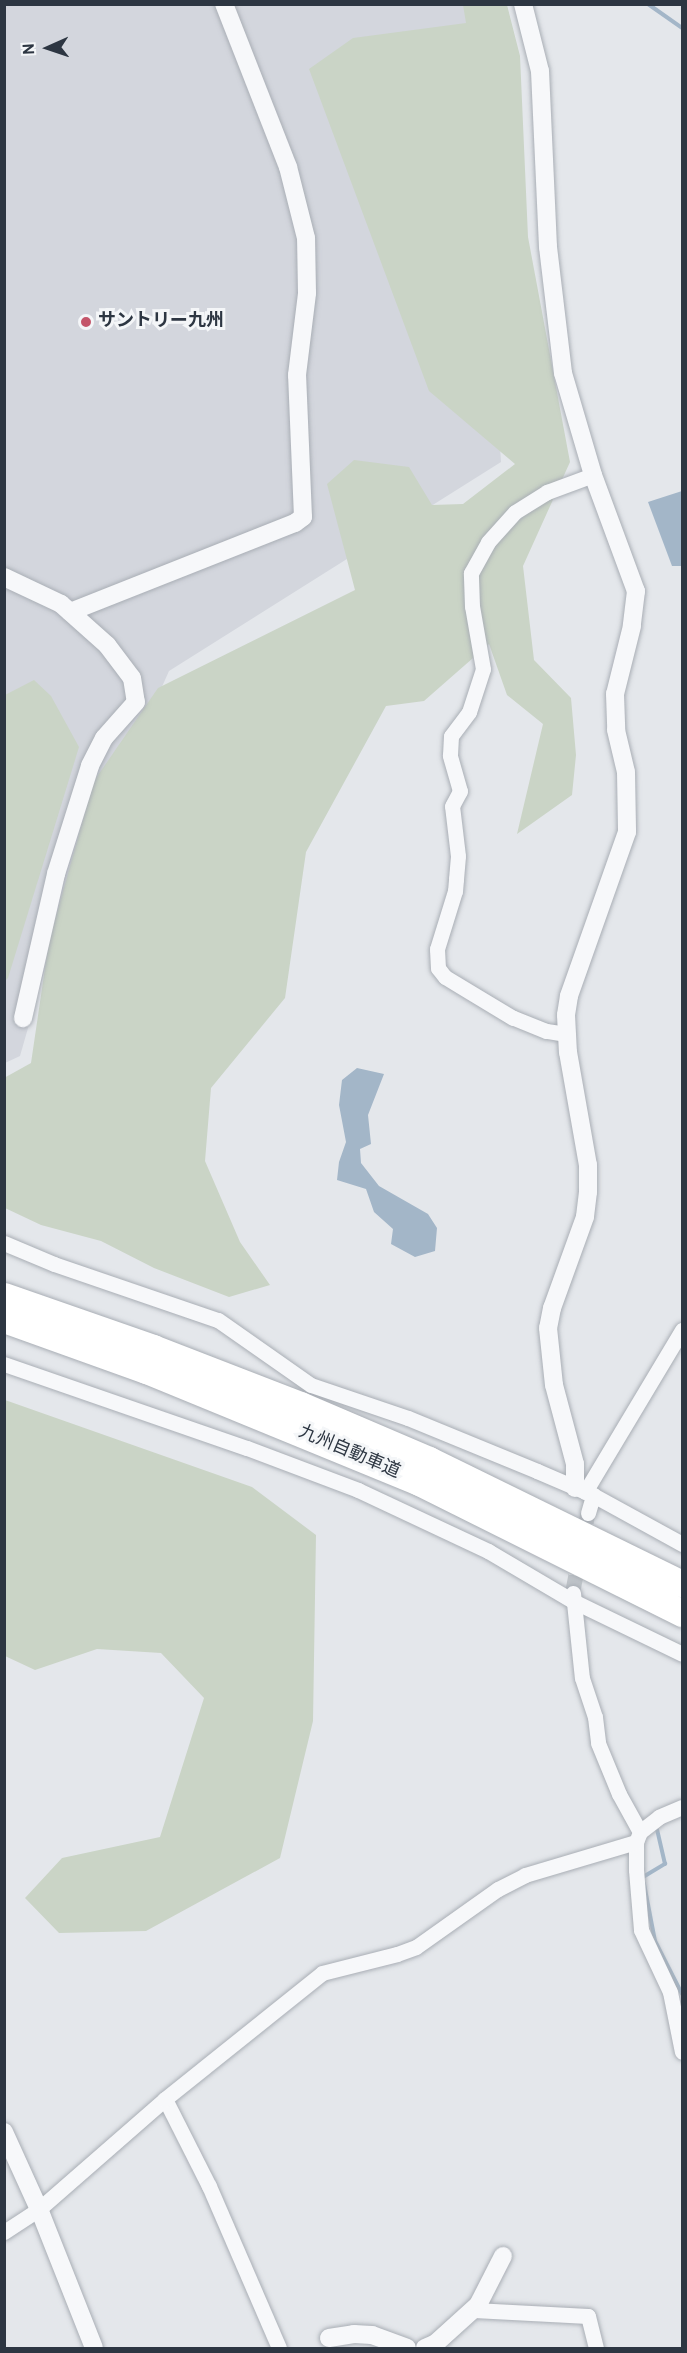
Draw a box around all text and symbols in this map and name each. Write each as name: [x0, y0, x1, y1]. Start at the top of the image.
north arrow: [18, 18, 78, 78]
text: N: [20, 43, 40, 55]
place label: サントリー九州: [98, 311, 224, 333]
marker: サントリー九州: [79, 315, 93, 329]
street label: 九州自動車道: [295, 1422, 403, 1484]

